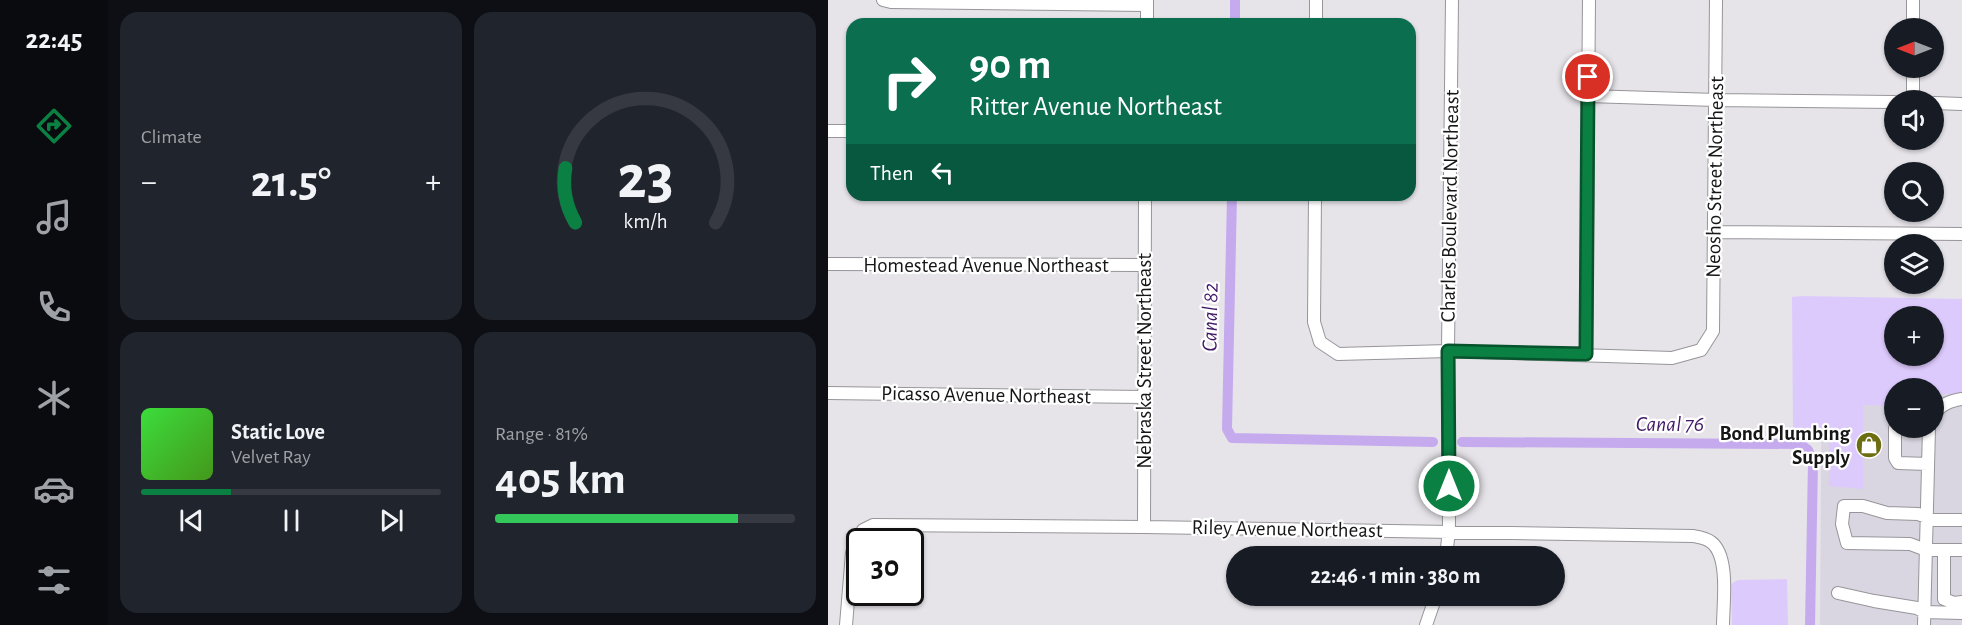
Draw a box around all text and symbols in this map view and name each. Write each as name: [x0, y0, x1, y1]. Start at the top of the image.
north arrow: [1884, 18, 1944, 78]
map controls: [1884, 18, 1944, 438]
text: 22:45: [26, 26, 82, 53]
icon: right: [870, 42, 948, 120]
text: 90 m: [969, 44, 1051, 86]
pin: [1562, 51, 1613, 102]
icon: arrive: [1571, 60, 1604, 93]
street label: Neosho Street Northeast: [1703, 76, 1727, 278]
street label: Charles Boulevard Northeast: [1437, 89, 1463, 322]
button: sound: [1884, 90, 1944, 150]
text: Ritter Avenue Northeast: [969, 93, 1222, 120]
icon: directions: [33, 105, 75, 147]
text: Climate: [141, 127, 202, 147]
text: 23: [617, 147, 673, 209]
icon: left: [926, 156, 959, 189]
text: 21.5°: [251, 160, 331, 205]
text: Then: [870, 162, 914, 184]
button: search: [1884, 162, 1944, 222]
text: −: [141, 166, 157, 199]
text: +: [425, 166, 441, 199]
icon: music: [33, 196, 75, 238]
text: km/h: [623, 211, 667, 232]
button: layers: [1884, 234, 1944, 294]
street label: Nebraska Street Northeast: [1134, 253, 1155, 469]
street label: Homestead Avenue Northeast: [863, 255, 1109, 276]
water label: Canal 82: [1198, 282, 1222, 352]
icon: phone: [33, 286, 75, 328]
button: +: [1884, 306, 1944, 366]
icon: climate: [33, 377, 75, 419]
button: −: [1884, 378, 1944, 438]
street label: Picasso Avenue Northeast: [881, 383, 1091, 407]
water label: Canal 76: [1636, 413, 1704, 435]
text: Static Love: [231, 421, 325, 443]
place label: Bond Plumbing Supply: [1719, 423, 1851, 468]
text: Range · 81%: [495, 424, 588, 444]
shop icon: Bond Plumbing Supply: [1854, 430, 1884, 460]
text: Velvet Ray: [231, 447, 311, 467]
position arrow: [1417, 454, 1481, 518]
text: 405 km: [495, 457, 626, 502]
icon: car: [33, 468, 75, 510]
icon: previous: [175, 504, 208, 537]
icon: pause: [275, 504, 308, 537]
icon: next: [375, 504, 408, 537]
street label: Riley Avenue Northeast: [1191, 517, 1383, 541]
speed limit sign: 30: [846, 528, 924, 606]
icon: filters: [33, 559, 75, 601]
text: 22:46 · 1 min · 380 m: [1310, 565, 1481, 587]

